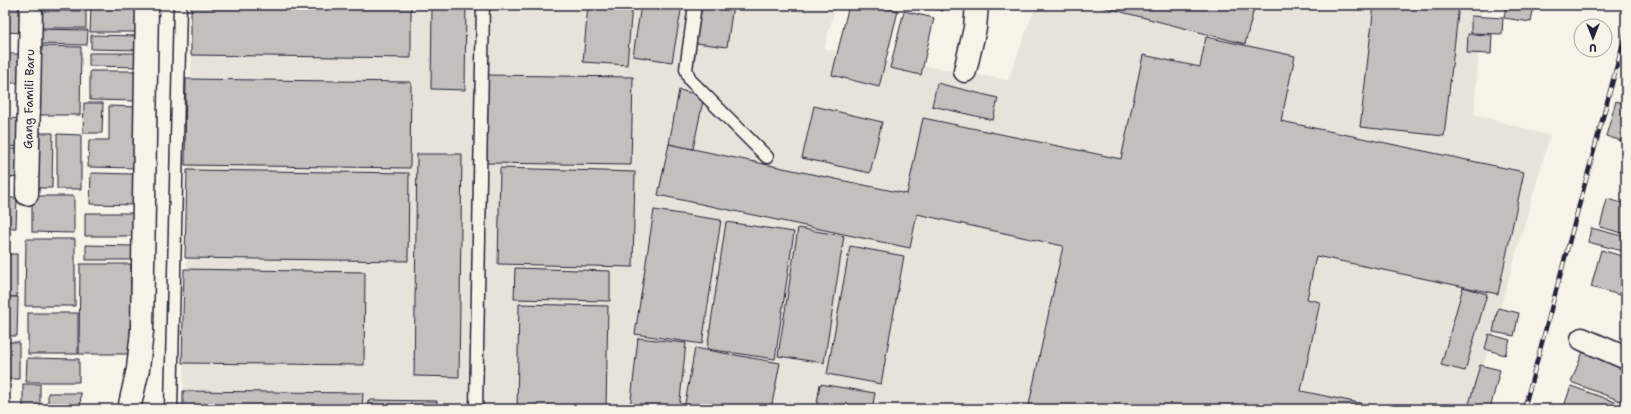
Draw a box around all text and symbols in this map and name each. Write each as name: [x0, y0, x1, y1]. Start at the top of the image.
north arrow: [1573, 18, 1613, 58]
text: U: [1589, 40, 1597, 55]
street label: Gang Famili Baru: [20, 49, 38, 149]

